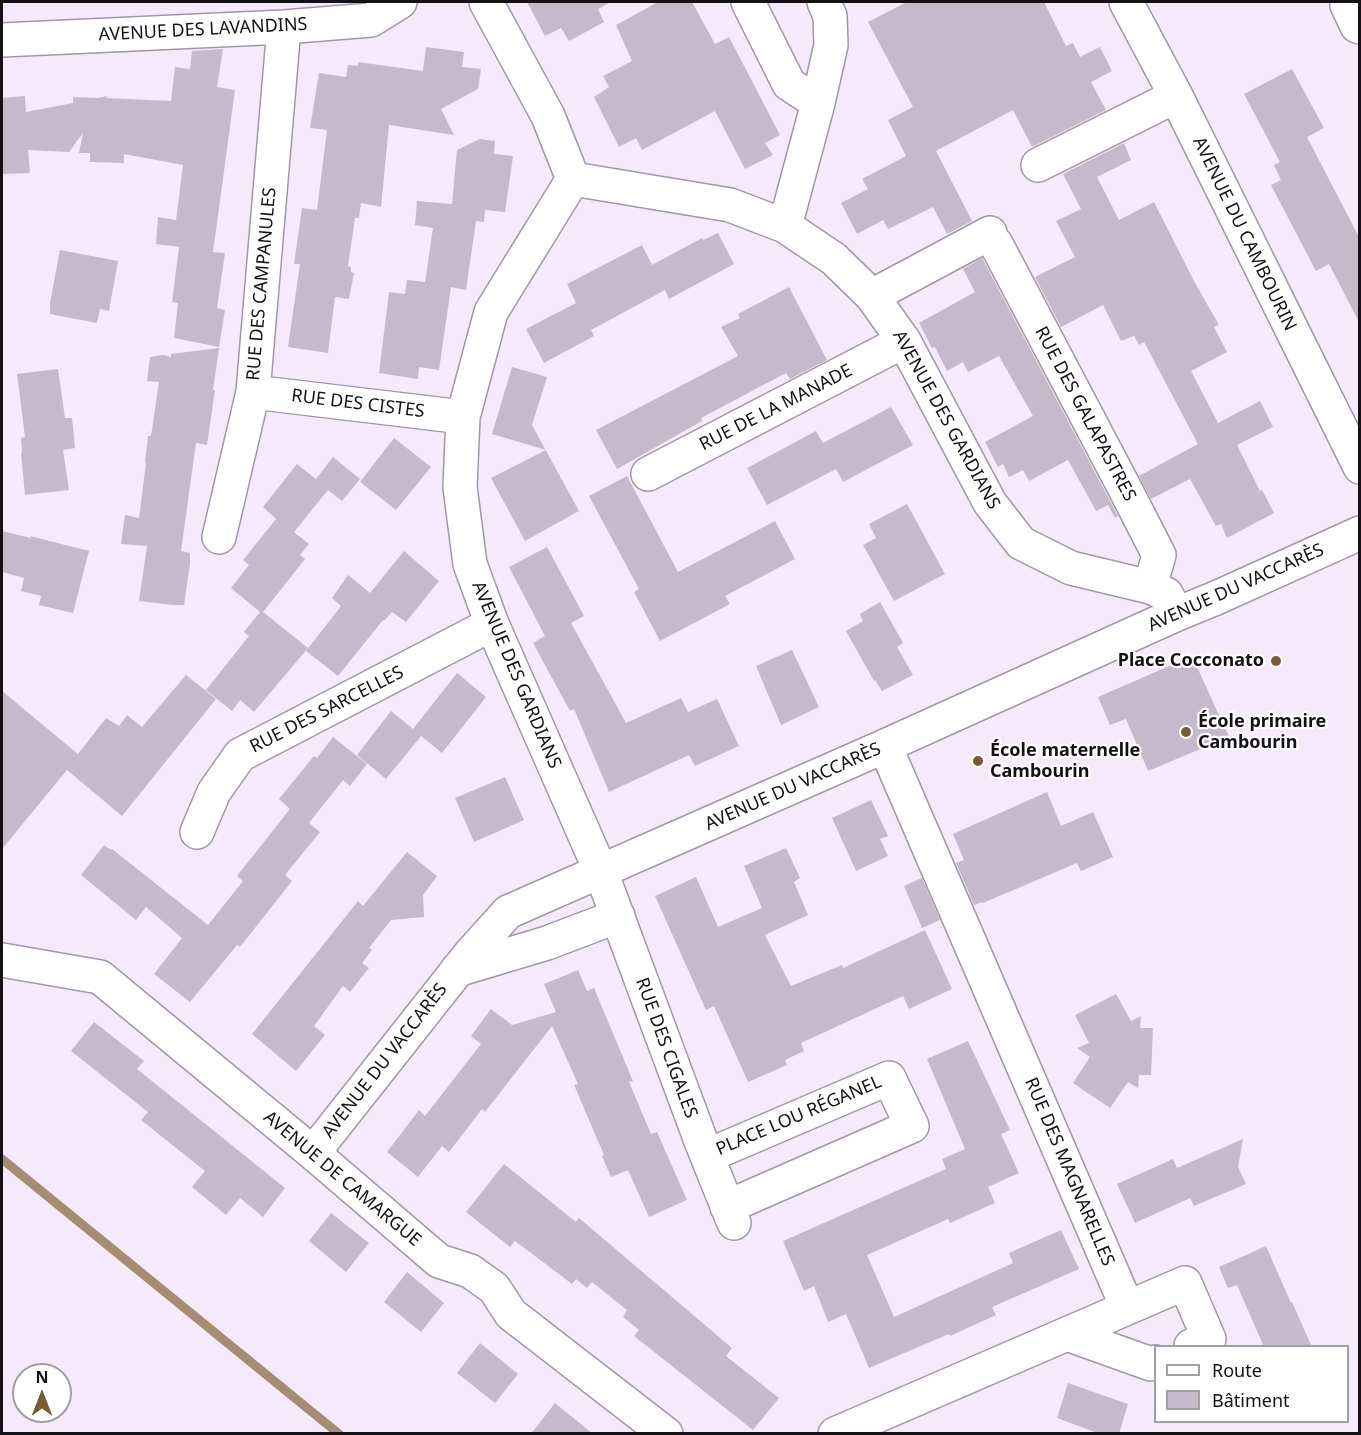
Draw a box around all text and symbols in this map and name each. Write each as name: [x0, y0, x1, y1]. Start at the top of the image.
street label: AVENUE DES LAVANDINS: [98, 14, 308, 46]
street label: AVENUE DU CAMBOURIN: [1188, 133, 1300, 335]
street label: RUE DES CAMPANULES: [243, 187, 281, 381]
street label: RUE DES GALAPASTRES: [1030, 323, 1140, 505]
street label: AVENUE DES GARDIANS: [888, 327, 1004, 513]
street label: RUE DE LA MANADE: [696, 360, 856, 456]
street label: RUE DES CISTES: [290, 385, 426, 423]
street label: AVENUE DU VACCARÈS: [1145, 539, 1327, 637]
street label: AVENUE DES GARDIANS: [467, 578, 565, 772]
place label: Place Cocconato: [1118, 650, 1264, 672]
marker: Place Cocconato: [1269, 654, 1283, 668]
street label: RUE DES SARCELLES: [247, 662, 407, 758]
place label: École primaire Cambourin: [1198, 711, 1326, 754]
marker: École primaire Cambourin: [1179, 725, 1193, 739]
street label: AVENUE DU VACCARÈS: [702, 738, 884, 836]
place label: École maternelle Cambourin: [990, 740, 1140, 783]
marker: École maternelle Cambourin: [971, 754, 985, 768]
street label: RUE DES CIGALES: [631, 975, 701, 1121]
street label: AVENUE DU VACCARÈS: [318, 979, 452, 1143]
street label: PLACE LOU RÉGANEL: [713, 1071, 885, 1161]
street label: RUE DES MAGNARELLES: [1020, 1075, 1118, 1269]
street label: AVENUE DE CAMARGUE: [259, 1107, 425, 1251]
legend: [1154, 1345, 1349, 1423]
text: Route: [1212, 1358, 1262, 1382]
north arrow: [12, 1363, 72, 1423]
text: N: [35, 1366, 49, 1388]
text: Bâtiment: [1212, 1388, 1290, 1412]

